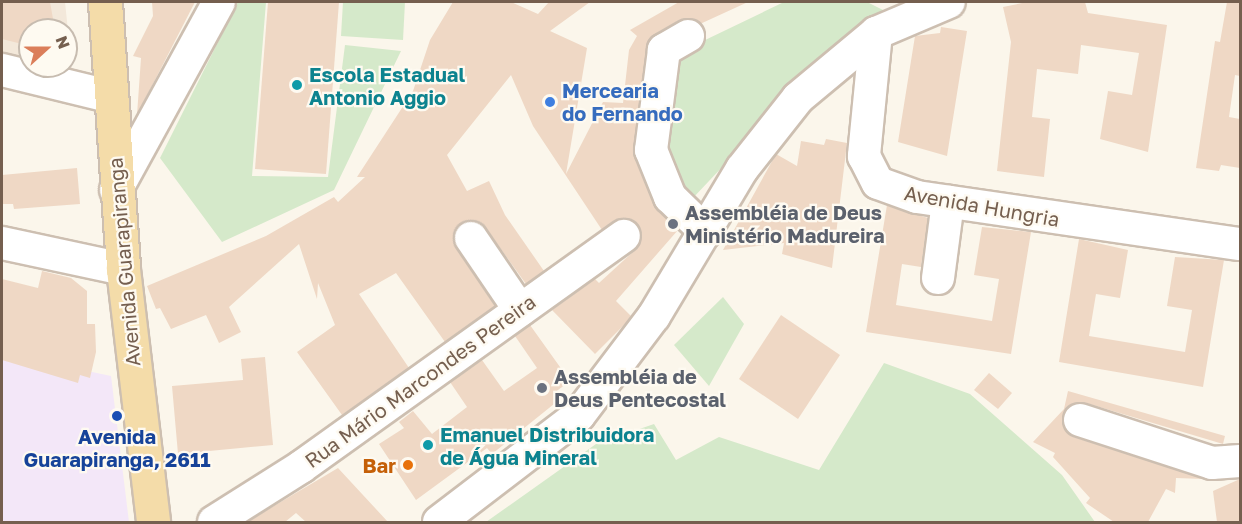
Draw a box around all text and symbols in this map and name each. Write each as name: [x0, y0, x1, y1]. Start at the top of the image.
north arrow: [18, 18, 78, 78]
text: N: [51, 33, 74, 52]
place label: Escola Estadual Antonio Aggio: [309, 62, 465, 109]
marker: Escola Estadual Antonio Aggio: [290, 78, 304, 92]
place label: Mercearia do Fernando: [562, 78, 683, 125]
marker: Mercearia do Fernando: [543, 95, 557, 109]
street label: Avenida Guarapiranga: [103, 156, 145, 368]
street label: Avenida Hungria: [903, 181, 1061, 231]
place label: Assembléia de Deus Ministério Madureira: [685, 201, 885, 248]
marker: Assembléia de Deus Ministério Madureira: [666, 217, 680, 231]
street label: Rua Mário Marcondes Pereira: [300, 289, 540, 473]
place label: Assembléia de Deus Pentecostal: [554, 365, 726, 412]
marker: Assembléia de Deus Pentecostal: [535, 381, 549, 395]
marker: Avenida Guarapiranga, 2611: [110, 409, 124, 423]
place label: Emanuel Distribuidora de Água Mineral: [440, 422, 654, 469]
place label: Avenida Guarapiranga, 2611: [23, 425, 211, 472]
marker: Emanuel Distribuidora de Água Mineral: [421, 438, 435, 452]
place label: Bar: [363, 453, 396, 477]
marker: Bar: [401, 458, 415, 472]

